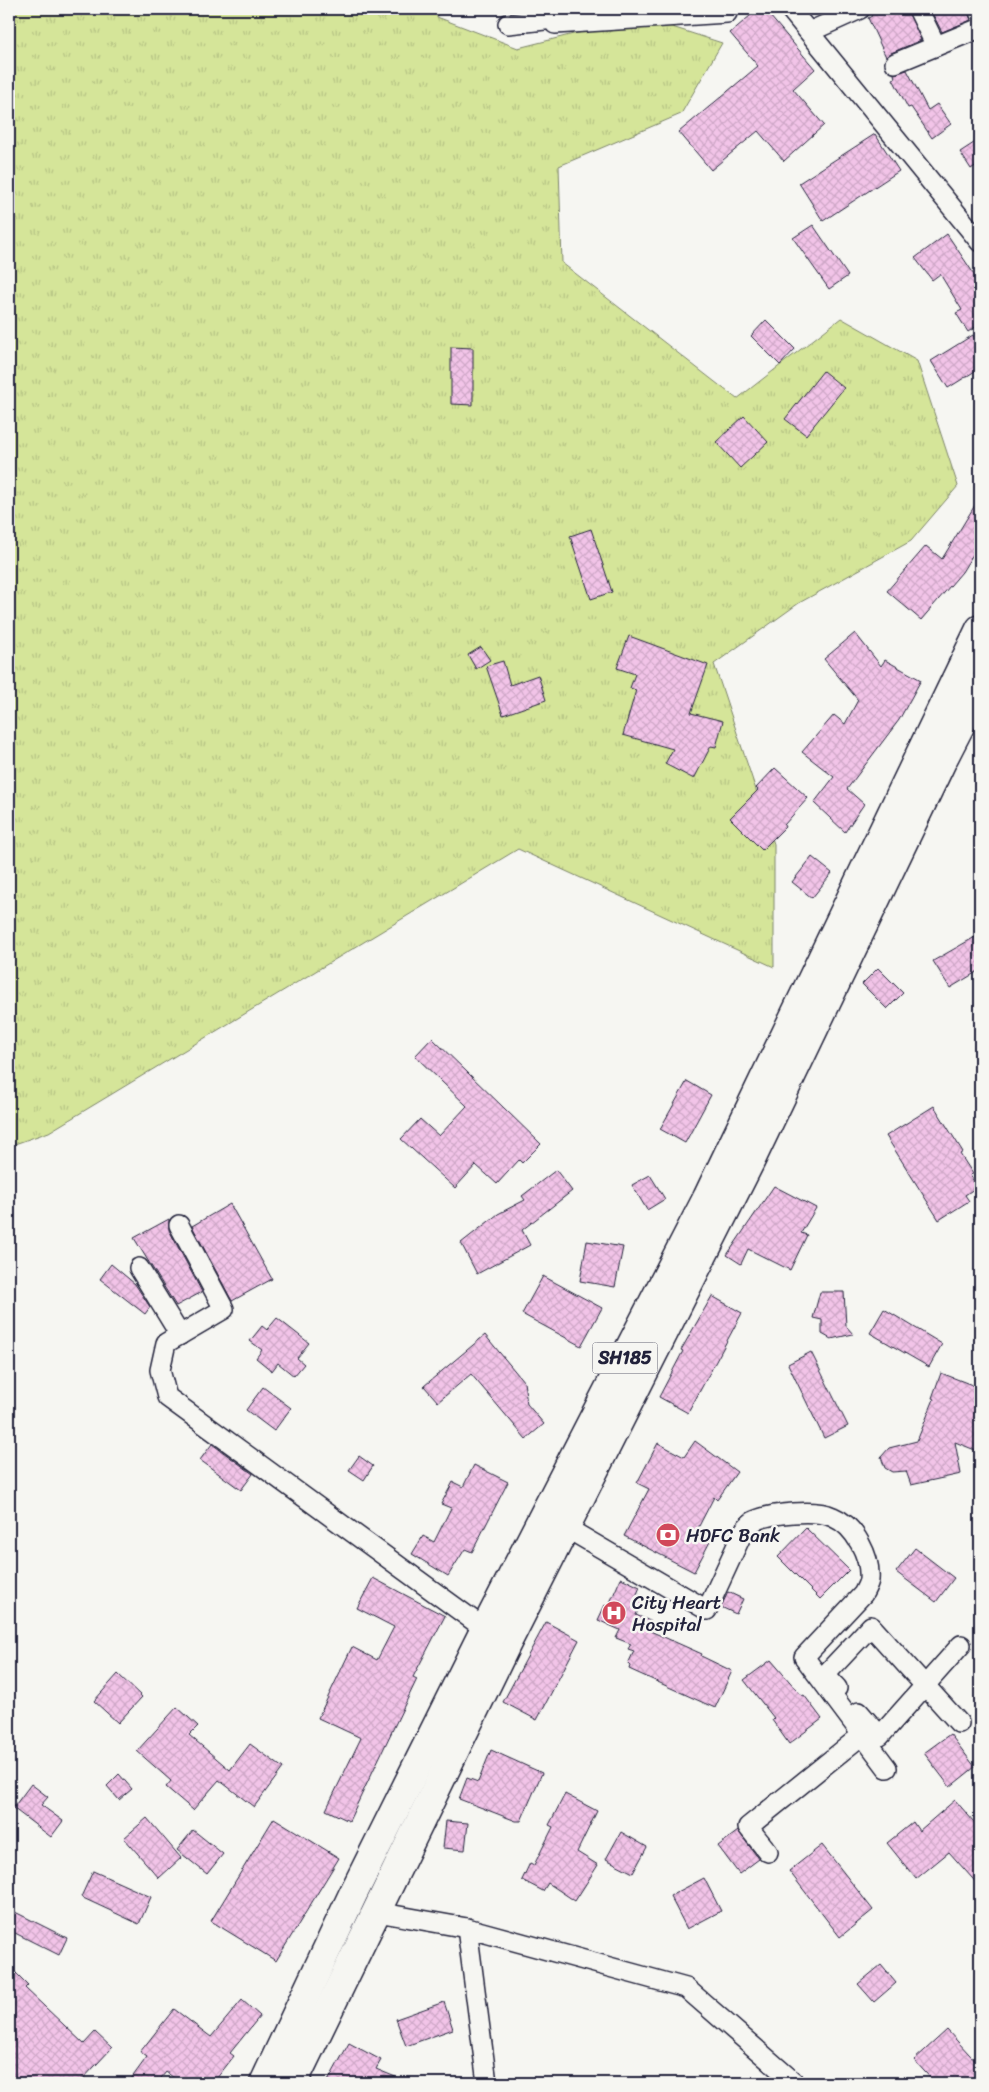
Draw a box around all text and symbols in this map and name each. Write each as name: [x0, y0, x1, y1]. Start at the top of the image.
road number: SH185: [592, 1342, 658, 1374]
place label: HDFC Bank: [686, 1519, 780, 1552]
bank icon: HDFC Bank: [655, 1522, 681, 1548]
place label: City Heart Hospital: [632, 1586, 721, 1641]
hospital icon: City Heart Hospital: [601, 1600, 627, 1626]

